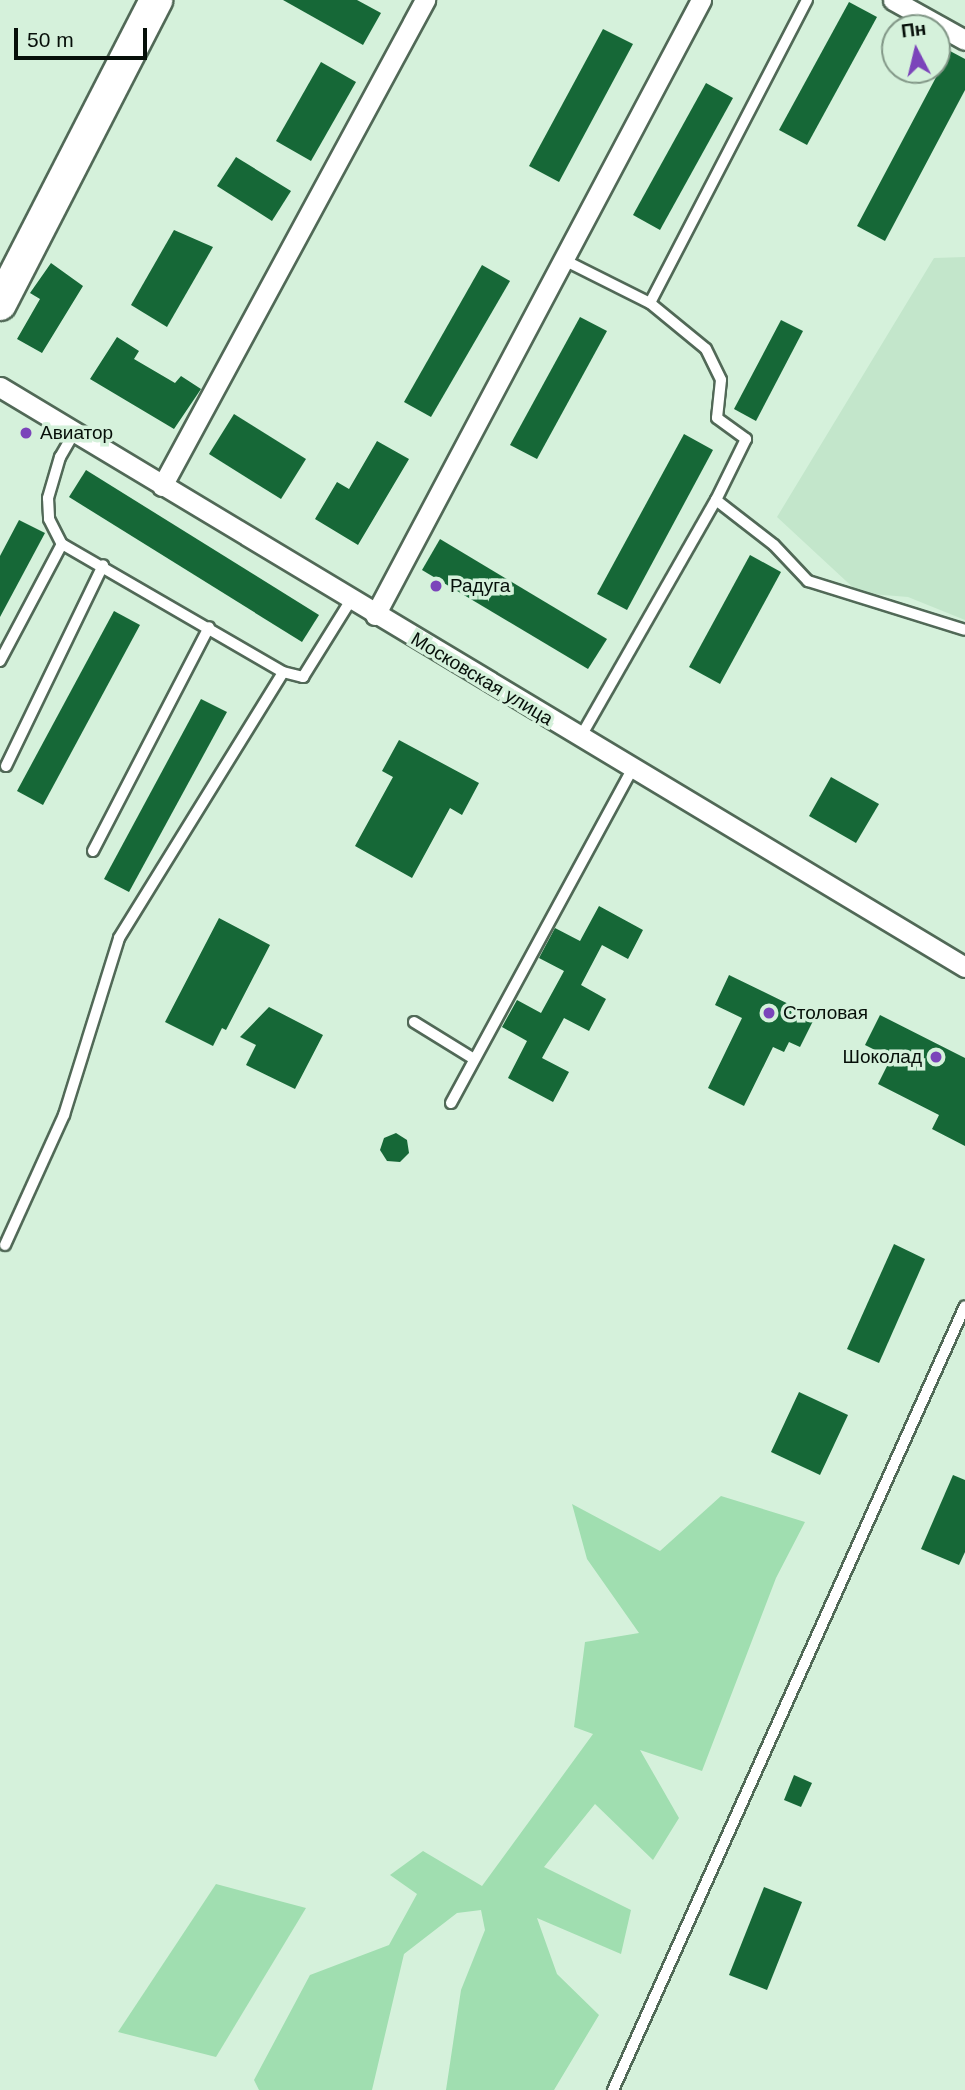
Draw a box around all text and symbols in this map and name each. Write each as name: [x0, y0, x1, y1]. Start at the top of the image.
scale bar: [18, 14, 150, 58]
north arrow: [881, 14, 951, 84]
text: Пн: [900, 18, 927, 42]
text: 50 m: [27, 28, 74, 51]
place label: Авиатор: [40, 422, 113, 444]
marker: Авиатор: [18, 425, 34, 441]
place label: Радуга: [450, 575, 510, 597]
marker: Радуга: [428, 578, 444, 594]
street label: Московская улица: [407, 628, 557, 730]
place label: Столовая: [783, 1002, 868, 1024]
marker: Столовая: [761, 1005, 777, 1021]
place label: Шоколад: [843, 1046, 922, 1068]
marker: Шоколад: [928, 1049, 944, 1065]

